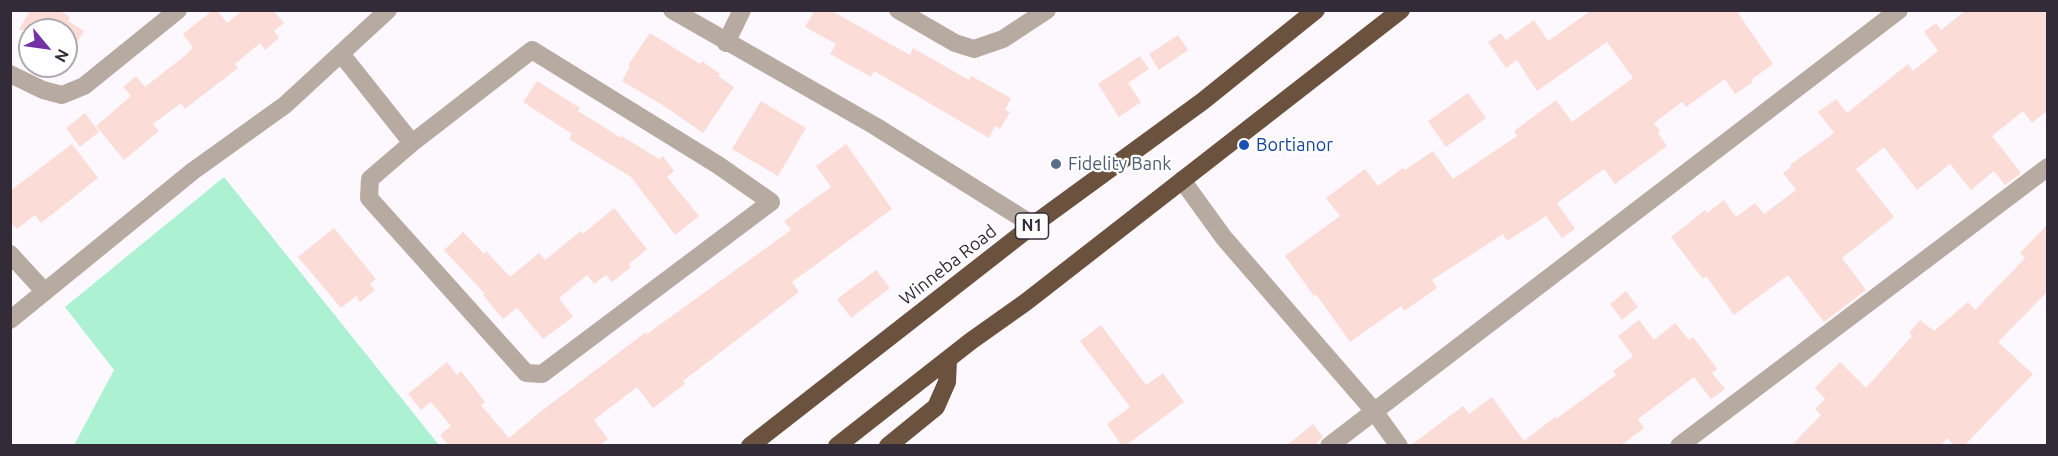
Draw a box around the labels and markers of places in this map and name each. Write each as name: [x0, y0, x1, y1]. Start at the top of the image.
place label: Bortianor: [1256, 134, 1333, 156]
marker: Bortianor: [1237, 138, 1251, 152]
place label: Fidelity Bank: [1068, 153, 1171, 175]
marker: Fidelity Bank: [1049, 157, 1063, 171]

